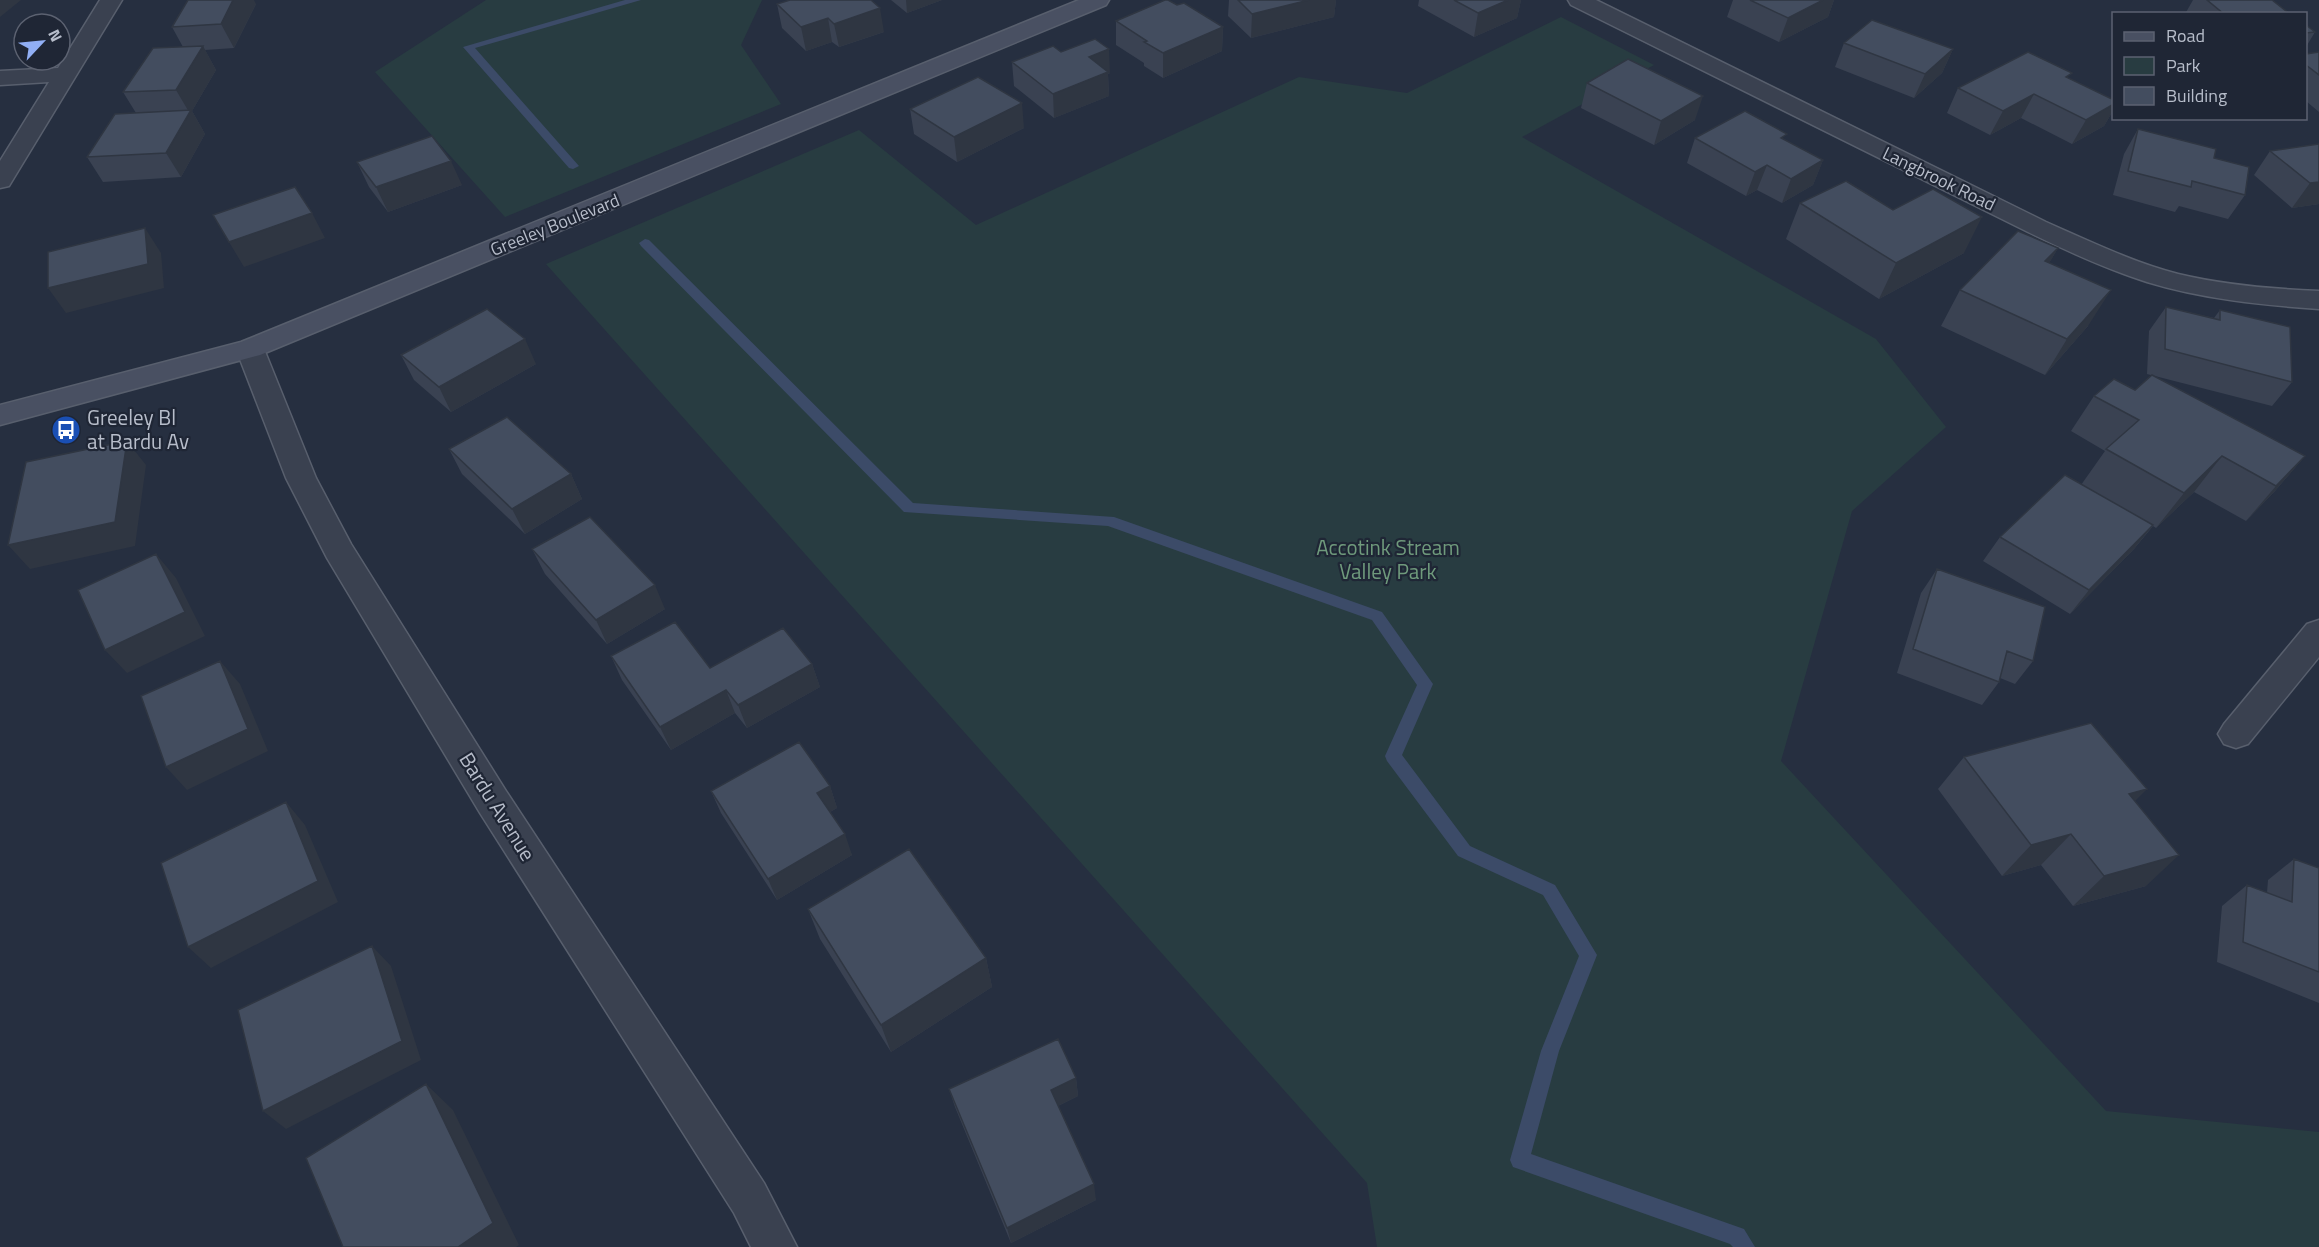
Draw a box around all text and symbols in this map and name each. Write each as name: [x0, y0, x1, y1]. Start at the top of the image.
north arrow: [12, 12, 72, 72]
legend: [2112, 12, 2307, 120]
text: Road: [2166, 22, 2205, 49]
text: N: [42, 25, 69, 46]
text: Park: [2166, 52, 2201, 79]
text: Building: [2166, 82, 2227, 109]
street label: Langbrook Road: [1878, 140, 2000, 218]
street label: Greeley Boulevard: [486, 186, 624, 263]
place label: Greeley Bl at Bardu Av: [87, 401, 189, 457]
bus stop icon: Greeley Bl at Bardu Av: [50, 414, 82, 446]
park label: Accotink Stream Valley Park: [1316, 531, 1460, 587]
street label: Bardu Avenue: [452, 746, 544, 867]

